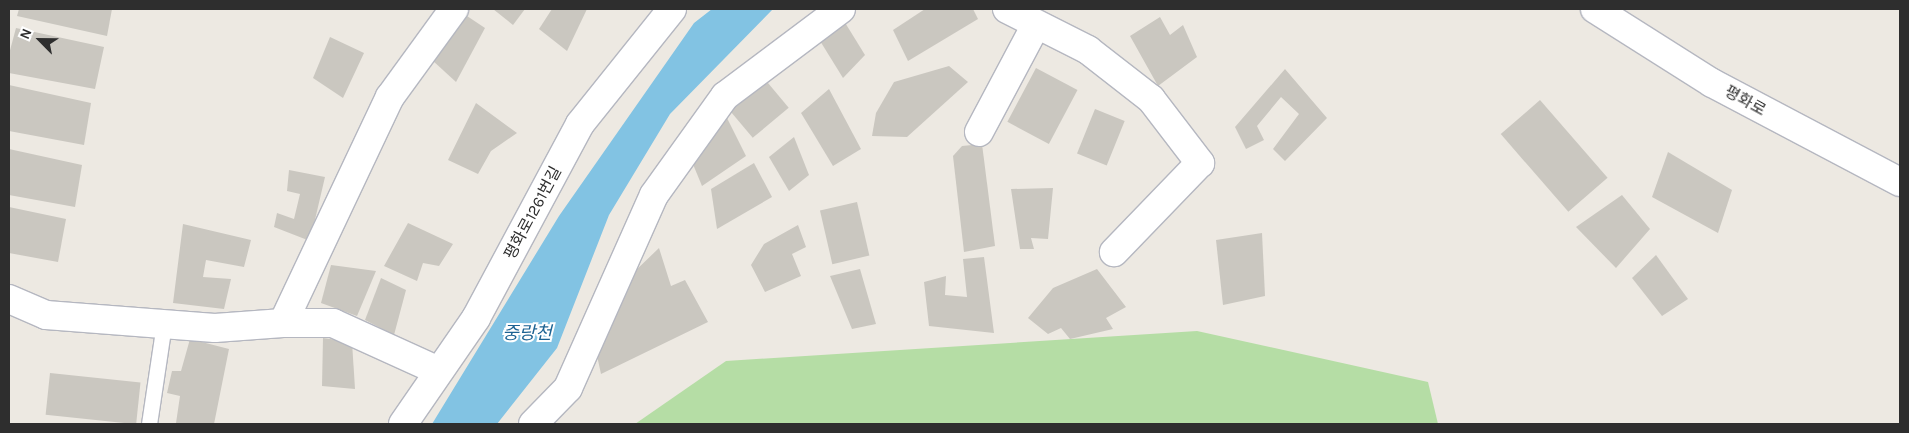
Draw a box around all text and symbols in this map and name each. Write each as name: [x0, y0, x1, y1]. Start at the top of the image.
north arrow: [15, 15, 65, 65]
text: N: [16, 26, 36, 42]
street label: 평화로: [1721, 82, 1769, 120]
street label: 평화로1261번길: [500, 163, 566, 263]
water label: 중랑천: [502, 322, 552, 344]

